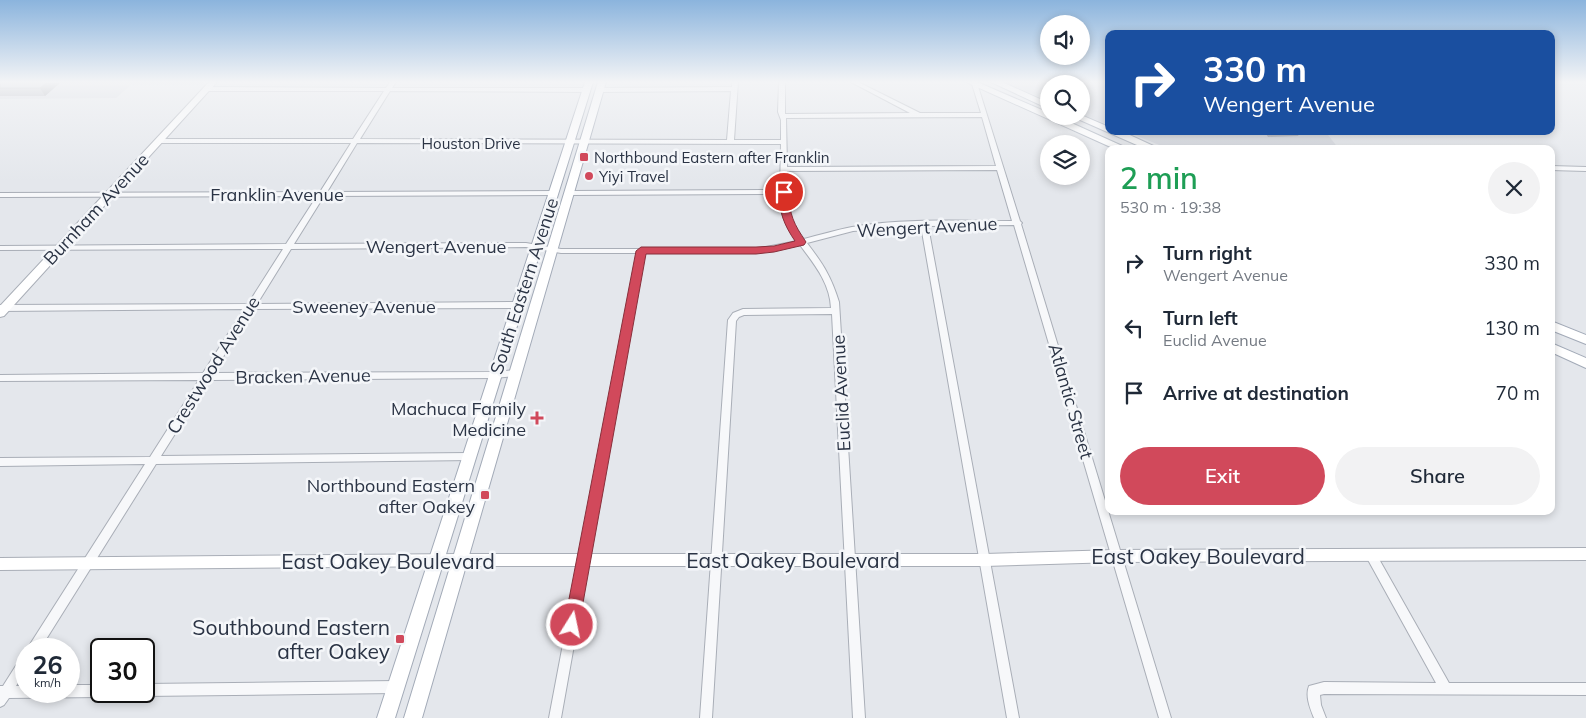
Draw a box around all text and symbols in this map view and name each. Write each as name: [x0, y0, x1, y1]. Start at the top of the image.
map controls: [1040, 15, 1090, 185]
button: sound: [1040, 15, 1090, 65]
text: 330 m: [1203, 47, 1307, 91]
icon: right: [1120, 50, 1185, 115]
button: search: [1040, 75, 1090, 125]
text: Wengert Avenue: [1203, 90, 1375, 118]
street label: Houston Drive: [422, 134, 520, 153]
button: layers: [1040, 135, 1090, 185]
street label: Burnham Avenue: [38, 148, 154, 270]
place label: Northbound Eastern after Franklin: [594, 148, 830, 167]
marker: Northbound Eastern after Franklin: [578, 151, 590, 163]
text: 2 min: [1120, 159, 1198, 197]
button: close: [1488, 162, 1540, 214]
place label: Yiyi Travel: [598, 167, 669, 186]
marker: Yiyi Travel: [583, 170, 595, 182]
pin: [763, 171, 805, 213]
icon: arrive: [770, 178, 798, 206]
street label: Franklin Avenue: [210, 183, 344, 206]
street label: South Eastern Avenue: [485, 195, 563, 377]
text: 530 m · 19:38: [1120, 197, 1221, 217]
street label: Wengert Avenue: [856, 212, 998, 242]
street label: Wengert Avenue: [366, 235, 506, 258]
text: Turn right: [1163, 241, 1252, 265]
icon: right: [1120, 249, 1148, 277]
text: 330 m: [1484, 251, 1540, 275]
text: Wengert Avenue: [1163, 265, 1288, 285]
street label: Crestwood Avenue: [161, 292, 265, 438]
street label: Sweeney Avenue: [292, 295, 436, 318]
text: Turn left: [1163, 306, 1238, 330]
icon: left: [1120, 314, 1148, 342]
text: 130 m: [1484, 316, 1540, 340]
text: Euclid Avenue: [1163, 330, 1267, 350]
street label: Euclid Avenue: [826, 334, 856, 452]
street label: Atlantic Street: [1044, 341, 1098, 461]
street label: Bracken Avenue: [235, 363, 371, 389]
icon: arrive: [1120, 379, 1148, 407]
text: Arrive at destination: [1163, 381, 1349, 405]
text: 70 m: [1496, 381, 1540, 405]
place label: Machuca Family Medicine: [391, 397, 526, 441]
marker: Machuca Family Medicine: [530, 411, 544, 425]
button: Exit: [1120, 447, 1325, 505]
button: Share: [1335, 447, 1540, 505]
place label: Northbound Eastern after Oakey: [307, 474, 475, 518]
marker: Northbound Eastern after Oakey: [479, 489, 491, 501]
street label: East Oakey Boulevard: [1091, 543, 1305, 569]
street label: East Oakey Boulevard: [686, 547, 900, 573]
street label: East Oakey Boulevard: [281, 548, 495, 574]
position arrow: [545, 598, 597, 650]
place label: Southbound Eastern after Oakey: [192, 614, 390, 664]
marker: Southbound Eastern after Oakey: [394, 633, 406, 645]
speed limit sign: 30: [90, 638, 155, 703]
text: 26: [32, 649, 63, 680]
text: km/h: [34, 675, 61, 690]

